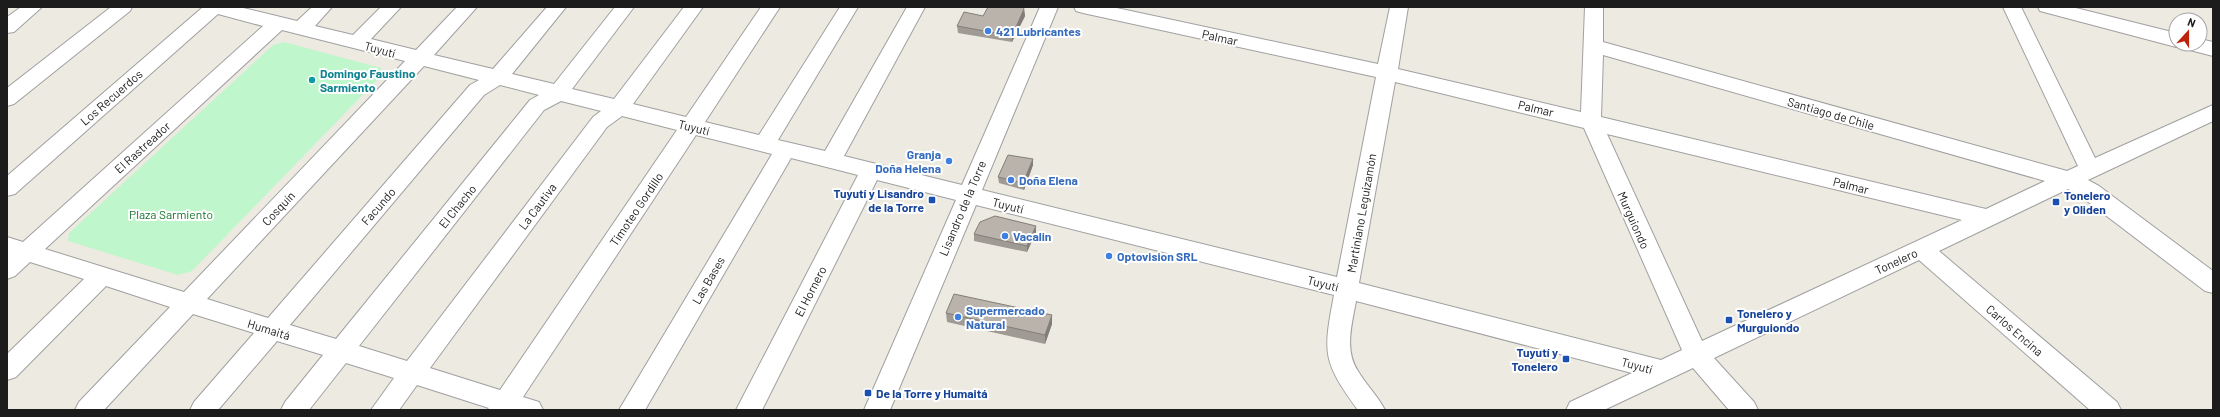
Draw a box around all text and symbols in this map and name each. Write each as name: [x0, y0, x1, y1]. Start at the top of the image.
north arrow: [2168, 12, 2208, 52]
text: N: [2186, 15, 2198, 30]
place label: 421 Lubricantes: [996, 24, 1081, 38]
marker: 421 Lubricantes: [983, 26, 993, 36]
street label: Palmar: [1201, 26, 1240, 48]
street label: Tuyutí: [363, 38, 398, 60]
street label: Los Recuerdos: [77, 66, 145, 128]
place label: Domingo Faustino Sarmiento: [320, 66, 416, 94]
marker: Domingo Faustino Sarmiento: [307, 75, 317, 85]
street label: Santiago de Chile: [1786, 94, 1876, 132]
street label: Palmar: [1517, 97, 1556, 119]
street label: Tuyutí: [677, 116, 711, 138]
street label: El Rastreador: [111, 118, 173, 176]
place label: Granja Doña Helena: [875, 147, 941, 175]
street label: Martiniano Leguizamón: [1344, 152, 1378, 274]
marker: Granja Doña Helena: [944, 156, 954, 166]
street label: Lisandro de la Torre: [936, 158, 988, 258]
street label: Timoteo Gordillo: [606, 170, 666, 248]
place label: Doña Elena: [1019, 173, 1078, 187]
street label: Palmar: [1832, 174, 1871, 196]
marker: Doña Elena: [1006, 175, 1016, 185]
street label: La Cautiva: [515, 180, 559, 232]
street label: El Chacho: [435, 182, 479, 230]
street label: Facundo: [358, 185, 398, 227]
place label: Tuyutí y Lisandro de la Torre: [833, 186, 924, 214]
street label: Cosquín: [259, 188, 297, 228]
place label: Tonelero y Oliden: [2064, 188, 2111, 216]
street label: Murguiondo: [1615, 189, 1653, 251]
street label: Tuyutí: [991, 194, 1025, 216]
marker: Tuyutí y Lisandro de la Torre: [927, 195, 937, 205]
marker: Tonelero y Oliden: [2051, 197, 2061, 207]
park label: Plaza Sarmiento: [129, 207, 213, 221]
place label: Vacalin: [1013, 229, 1051, 243]
marker: Vacalin: [1000, 231, 1010, 241]
street label: Tonelero: [1873, 245, 1919, 277]
place label: Optovision SRL: [1117, 249, 1198, 263]
marker: Optovision SRL: [1104, 251, 1114, 261]
street label: Las Bases: [689, 254, 727, 306]
street label: El Hornero: [791, 263, 829, 319]
street label: Tuyutí: [1306, 272, 1340, 294]
street label: Carlos Encina: [1984, 302, 2046, 358]
place label: Supermercado Natural: [966, 303, 1045, 331]
place label: Tonelero y Murguiondo: [1737, 306, 1800, 334]
marker: Supermercado Natural: [953, 312, 963, 322]
marker: Tonelero y Murguiondo: [1724, 315, 1734, 325]
street label: Humaitá: [246, 316, 292, 342]
place label: Tuyutí y Tonelero: [1512, 345, 1558, 373]
marker: Tuyutí y Tonelero: [1561, 354, 1571, 364]
street label: Tuyutí: [1620, 354, 1655, 376]
place label: De la Torre y Humaitá: [876, 386, 988, 400]
marker: De la Torre y Humaitá: [863, 388, 873, 398]

